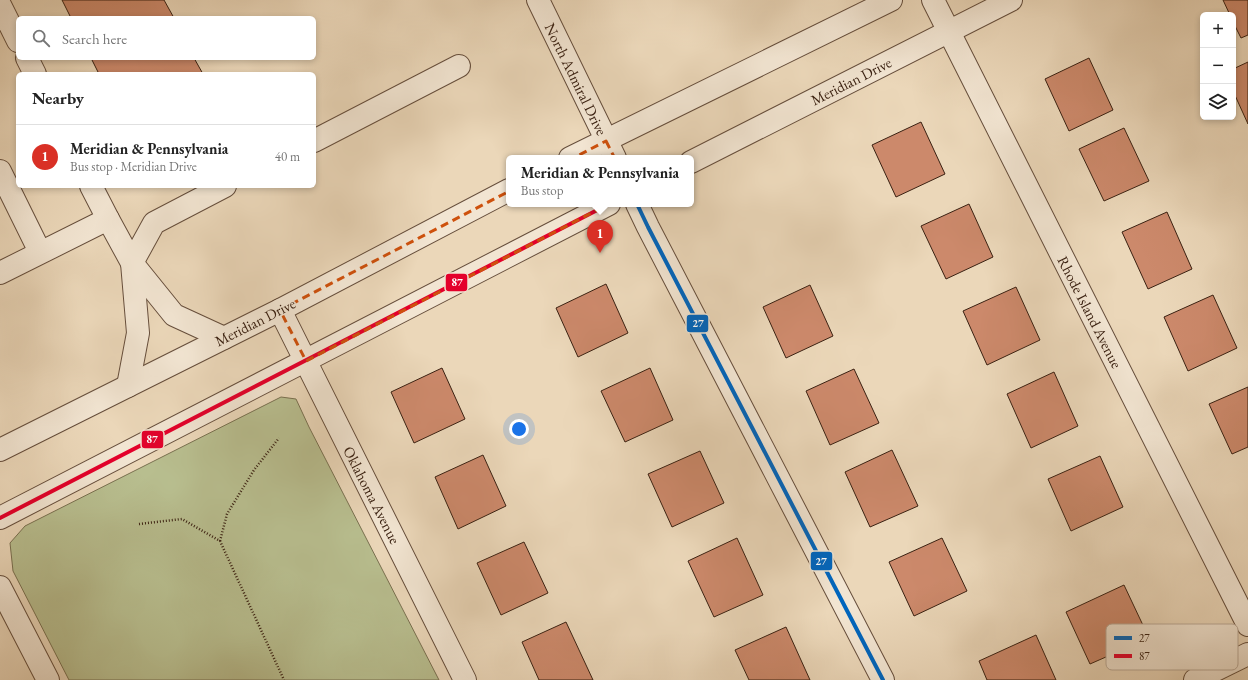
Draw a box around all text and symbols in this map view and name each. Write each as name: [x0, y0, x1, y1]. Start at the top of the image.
map controls: [1200, 12, 1236, 120]
button: +: [1200, 12, 1236, 48]
search box: [16, 16, 316, 60]
street label: North Admiral Drive: [541, 20, 611, 138]
icon: search: [30, 27, 52, 49]
text: Search here: [62, 29, 127, 48]
button: −: [1200, 48, 1236, 84]
street label: Meridian Drive: [807, 53, 895, 109]
button: layers: [1200, 84, 1236, 120]
text: Nearby: [32, 87, 84, 109]
text: Meridian & Pennsylvania: [70, 139, 228, 158]
text: 1: [42, 148, 48, 165]
text: 40 m: [275, 148, 300, 165]
popup: [506, 155, 694, 207]
text: Bus stop · Meridian Drive: [70, 158, 197, 175]
text: Meridian & Pennsylvania: [521, 163, 679, 182]
text: Bus stop: [521, 182, 564, 199]
pin: 1: [587, 220, 613, 253]
street label: Rhode Island Avenue: [1054, 253, 1127, 371]
line badge: 87: [445, 273, 468, 292]
text: 87: [451, 275, 463, 289]
street label: Meridian Drive: [211, 294, 299, 350]
line badge: 27: [686, 314, 709, 333]
text: 27: [692, 316, 704, 330]
your location: [509, 419, 529, 439]
line badge: 87: [141, 430, 164, 449]
text: 87: [146, 432, 158, 446]
street label: Oklahoma Avenue: [339, 443, 405, 547]
line badge: 27: [810, 551, 833, 571]
text: 27: [815, 554, 827, 568]
legend: [1106, 624, 1238, 670]
text: 27: [1139, 631, 1150, 645]
text: 87: [1139, 649, 1150, 663]

